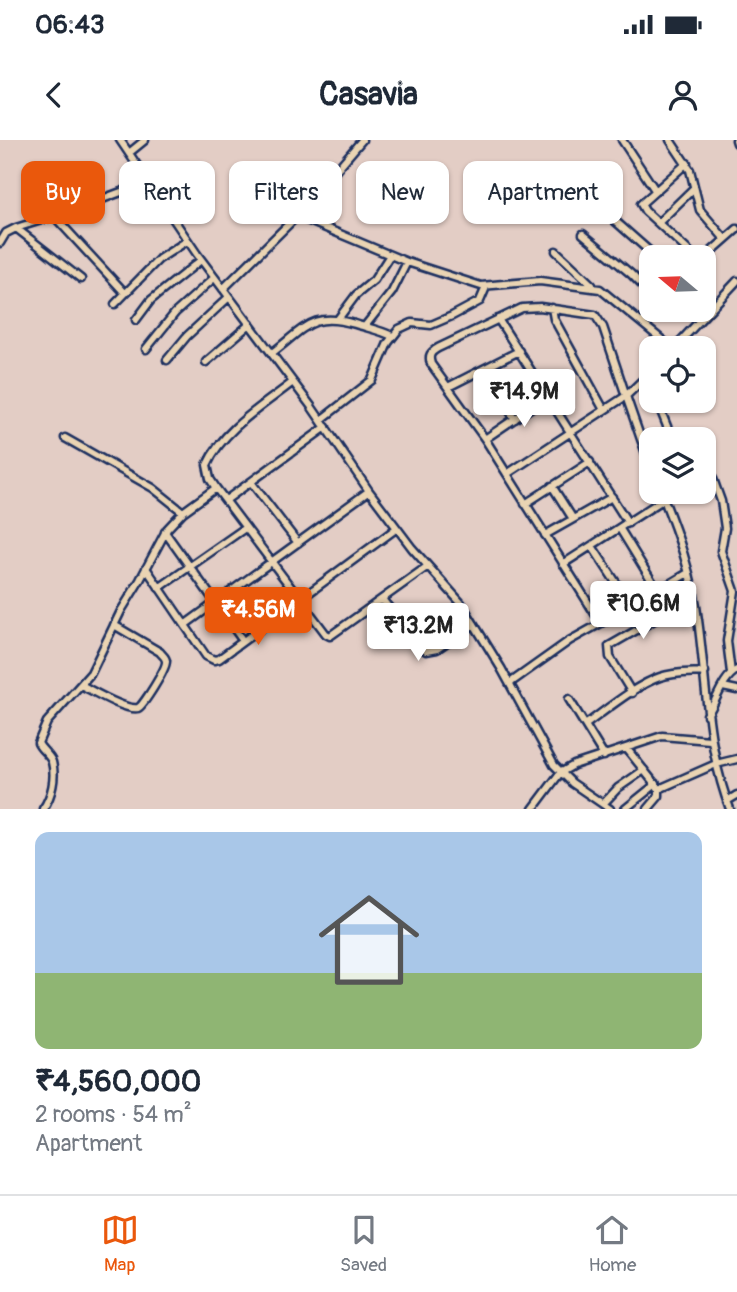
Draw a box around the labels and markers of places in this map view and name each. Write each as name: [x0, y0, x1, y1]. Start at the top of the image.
pin: ₹14.9M: [467, 370, 581, 429]
pin: ₹10.6M: [586, 582, 700, 641]
pin: ₹4.56M: [201, 588, 315, 647]
pin: ₹13.2M: [361, 603, 475, 663]

